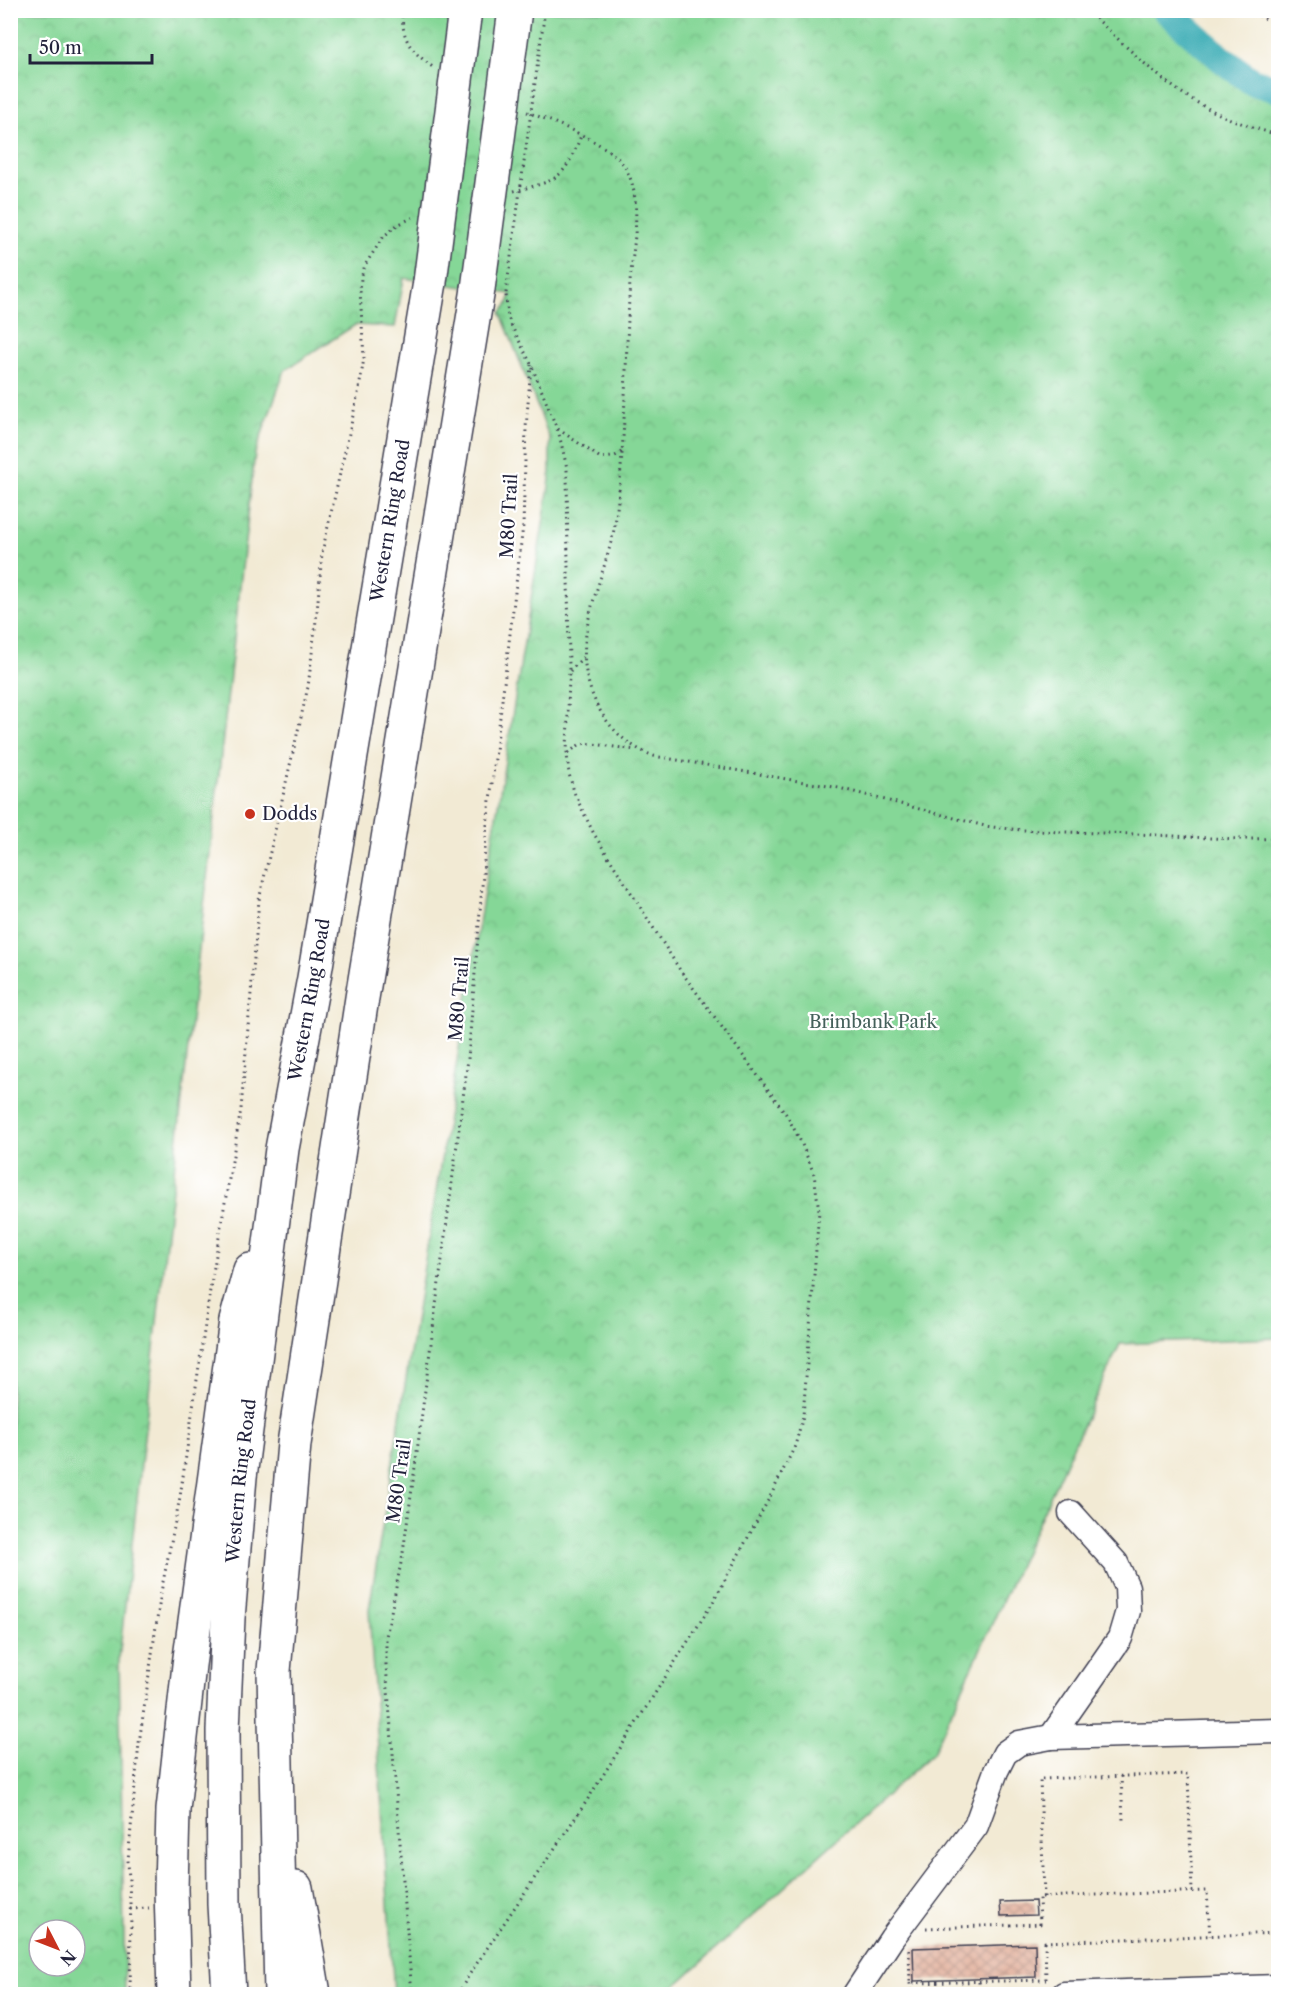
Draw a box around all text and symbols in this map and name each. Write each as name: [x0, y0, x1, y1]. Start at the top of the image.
scale bar: [30, 27, 152, 65]
text: 50 m: [39, 37, 82, 59]
street label: Western Ring Road: [366, 438, 415, 605]
street label: M80 Trail: [496, 473, 522, 559]
place label: Dodds: [262, 803, 317, 825]
marker: Dodds: [243, 807, 257, 821]
street label: Western Ring Road: [284, 917, 335, 1084]
street label: M80 Trail: [444, 956, 474, 1042]
park label: Brimbank Park: [809, 1011, 939, 1033]
street label: Western Ring Road: [222, 1397, 261, 1565]
street label: M80 Trail: [382, 1437, 416, 1525]
north arrow: [27, 1918, 87, 1978]
text: N: [56, 1946, 80, 1970]

